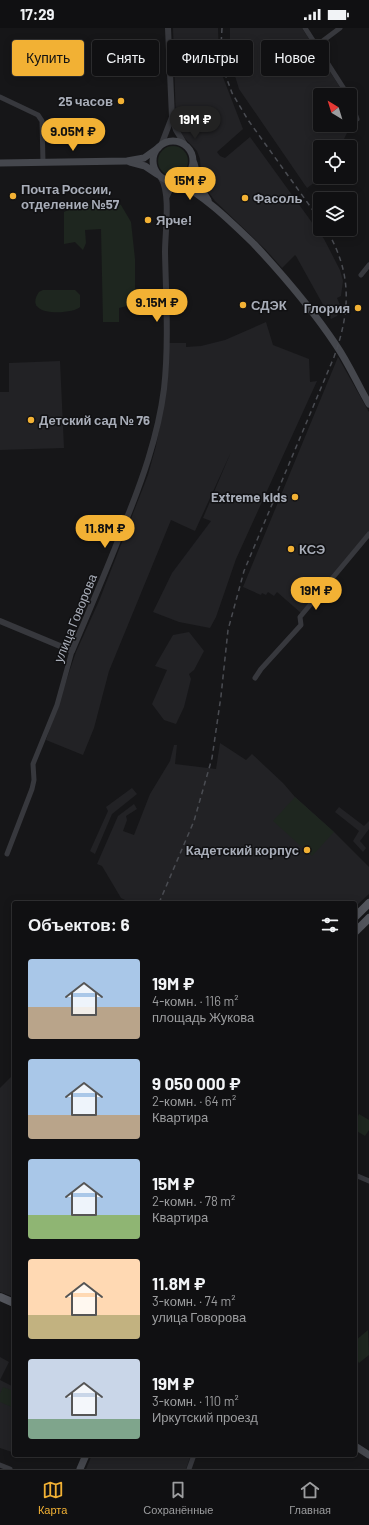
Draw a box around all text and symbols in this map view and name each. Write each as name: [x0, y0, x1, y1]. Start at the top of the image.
text: 17:29: [20, 5, 55, 23]
chip: Купить: [12, 40, 84, 76]
chip: Снять: [92, 40, 159, 76]
chip: Фильтры: [167, 40, 253, 76]
chip: Новое: [261, 40, 329, 76]
north arrow: [313, 88, 357, 132]
map controls: [313, 88, 357, 236]
place label: 25 часов: [58, 93, 113, 109]
marker: 25 часов: [116, 96, 126, 106]
pin: 19M ₽: [167, 106, 223, 140]
text: 19M ₽: [179, 111, 211, 127]
pin: 9.05M ₽: [36, 118, 110, 152]
text: 9.05M ₽: [50, 123, 96, 139]
button: locate: [313, 140, 357, 184]
pin: 15M ₽: [162, 167, 218, 201]
text: 15M ₽: [174, 172, 206, 188]
place label: Почта России, отделение №57: [21, 181, 120, 212]
place label: Фасоль: [253, 190, 302, 206]
marker: Почта России, отделение №57: [8, 191, 18, 201]
button: layers: [313, 192, 357, 236]
marker: Фасоль: [240, 193, 250, 203]
place label: Ярче!: [156, 212, 192, 228]
marker: Ярче!: [143, 215, 153, 225]
pin: 9.15M ₽: [120, 289, 194, 323]
text: 9.15M ₽: [135, 294, 179, 310]
place label: СДЭК: [251, 297, 287, 313]
marker: СДЭК: [238, 300, 248, 310]
place label: Глория: [304, 300, 350, 316]
marker: Глория: [353, 303, 363, 313]
place label: Детский сад № 76: [39, 412, 150, 428]
marker: Детский сад № 76: [26, 415, 36, 425]
place label: Extreme kids: [211, 489, 287, 505]
marker: Extreme kids: [290, 492, 300, 502]
pin: 11.8M ₽: [68, 515, 142, 549]
text: 11.8M ₽: [85, 520, 125, 536]
place label: КСЭ: [299, 541, 325, 557]
marker: КСЭ: [286, 544, 296, 554]
street label: улица Говорова: [50, 571, 100, 665]
pin: 19M ₽: [288, 577, 344, 611]
text: 19M ₽: [300, 582, 332, 598]
place label: Кадетский корпус: [186, 842, 299, 858]
marker: Кадетский корпус: [302, 845, 312, 855]
text: Объектов: 6: [28, 914, 130, 934]
icon: filters: [319, 914, 341, 936]
text: 19M ₽: [152, 973, 195, 993]
icon: home: [60, 975, 108, 1023]
text: 4-комн. · 116 m²: [152, 993, 238, 1009]
text: площадь Жукова: [152, 1009, 254, 1025]
text: 9 050 000 ₽: [152, 1073, 241, 1093]
icon: home: [60, 1075, 108, 1123]
text: 2-комн. · 64 m²: [152, 1093, 236, 1109]
text: Квартира: [152, 1109, 208, 1125]
text: 15M ₽: [152, 1173, 195, 1193]
icon: home: [60, 1175, 108, 1223]
text: 2-комн. · 78 m²: [152, 1193, 235, 1209]
text: Квартира: [152, 1209, 208, 1225]
text: 11.8M ₽: [152, 1273, 205, 1293]
icon: home: [60, 1275, 108, 1323]
text: 3-комн. · 74 m²: [152, 1293, 235, 1309]
text: улица Говорова: [152, 1309, 246, 1325]
text: 19M ₽: [152, 1373, 195, 1393]
icon: home: [60, 1375, 108, 1423]
text: 3-комн. · 110 m²: [152, 1393, 239, 1409]
text: Иркутский проезд: [152, 1409, 258, 1425]
tab: Карта: [38, 1479, 67, 1516]
tab: Сохранённые: [143, 1479, 213, 1516]
tab: Главная: [289, 1479, 331, 1516]

